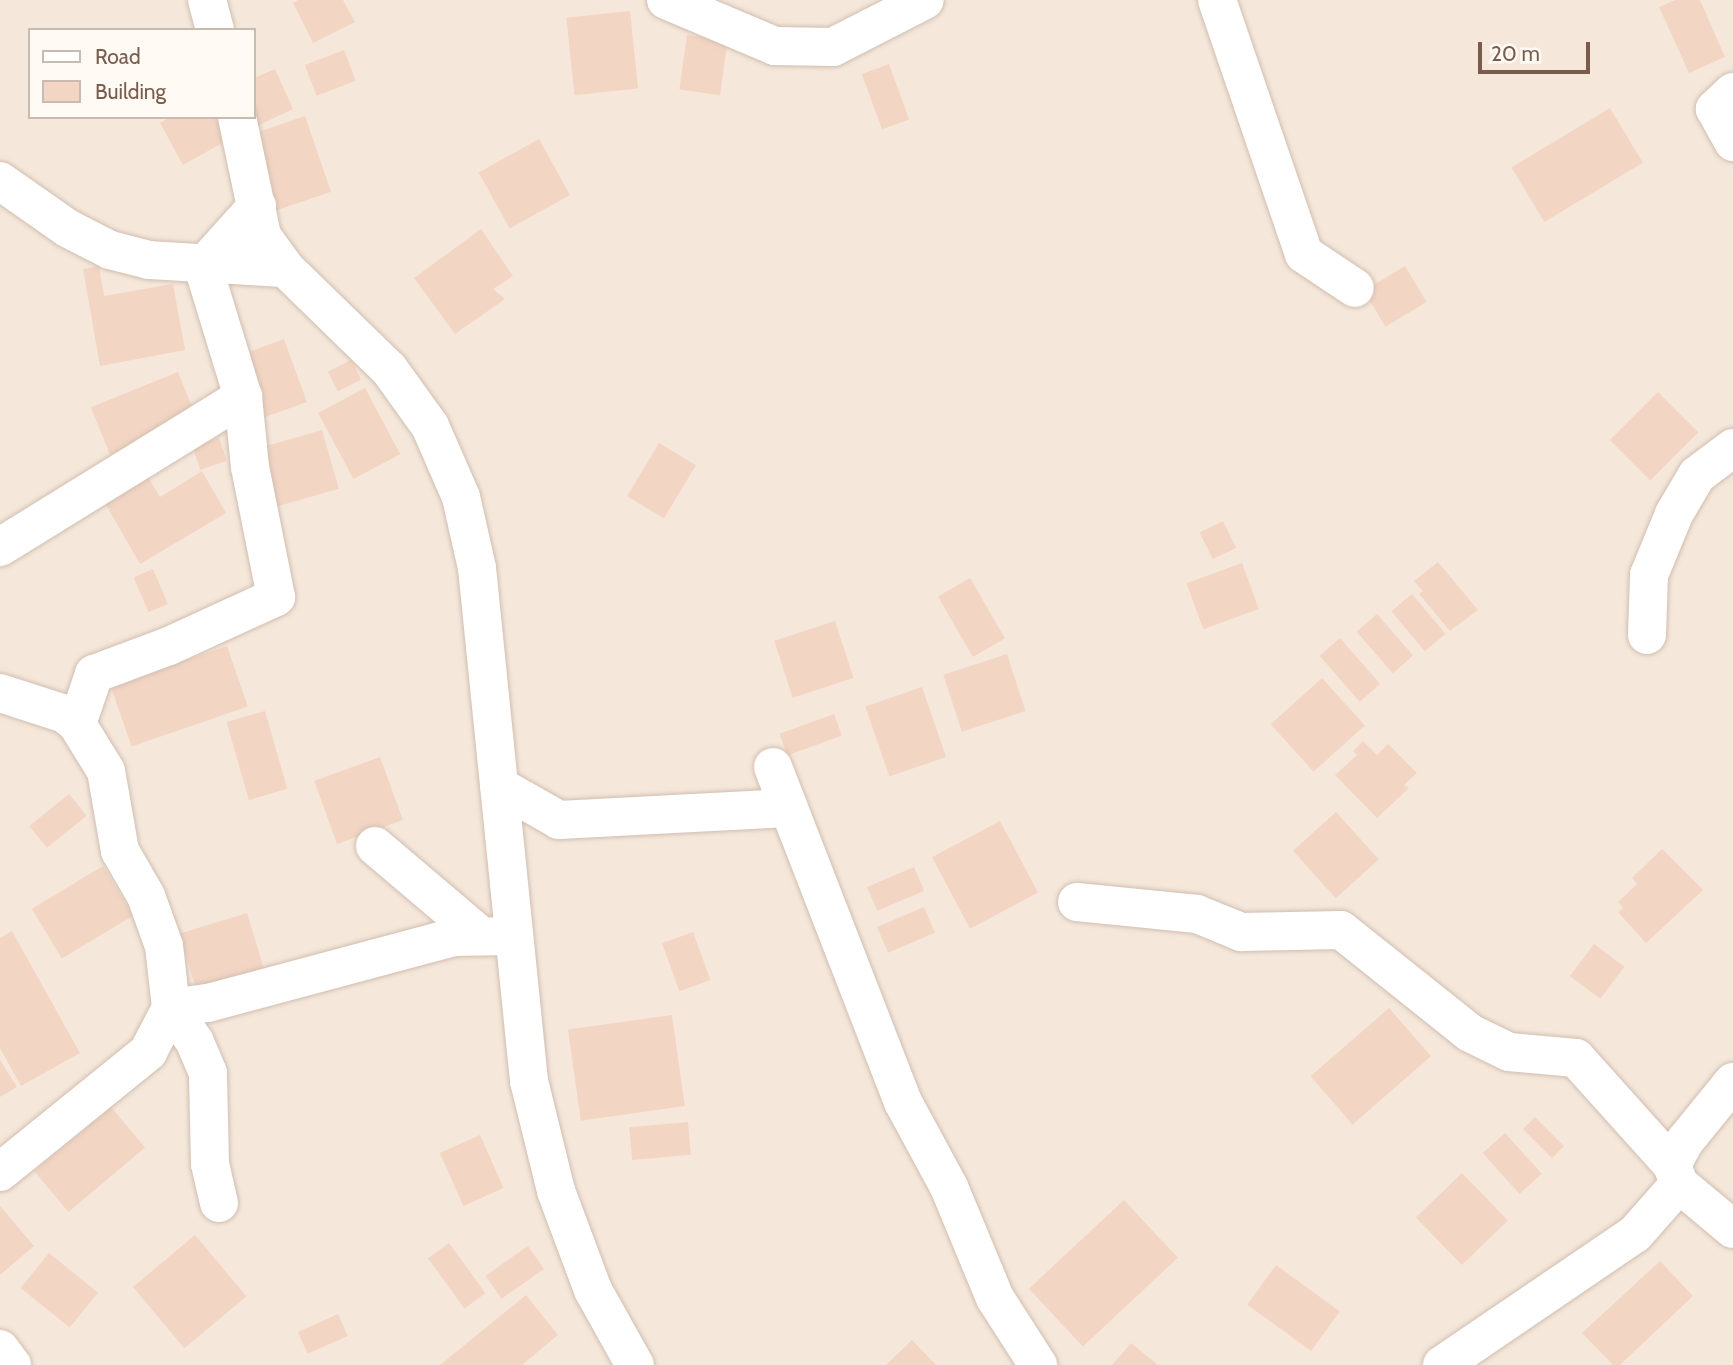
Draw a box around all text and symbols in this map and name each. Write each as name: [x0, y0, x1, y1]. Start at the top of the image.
legend: [28, 28, 256, 119]
scale bar: [1481, 28, 1593, 72]
text: 20 m: [1491, 41, 1540, 66]
text: Road: [95, 44, 141, 69]
text: Building: [95, 79, 166, 104]

